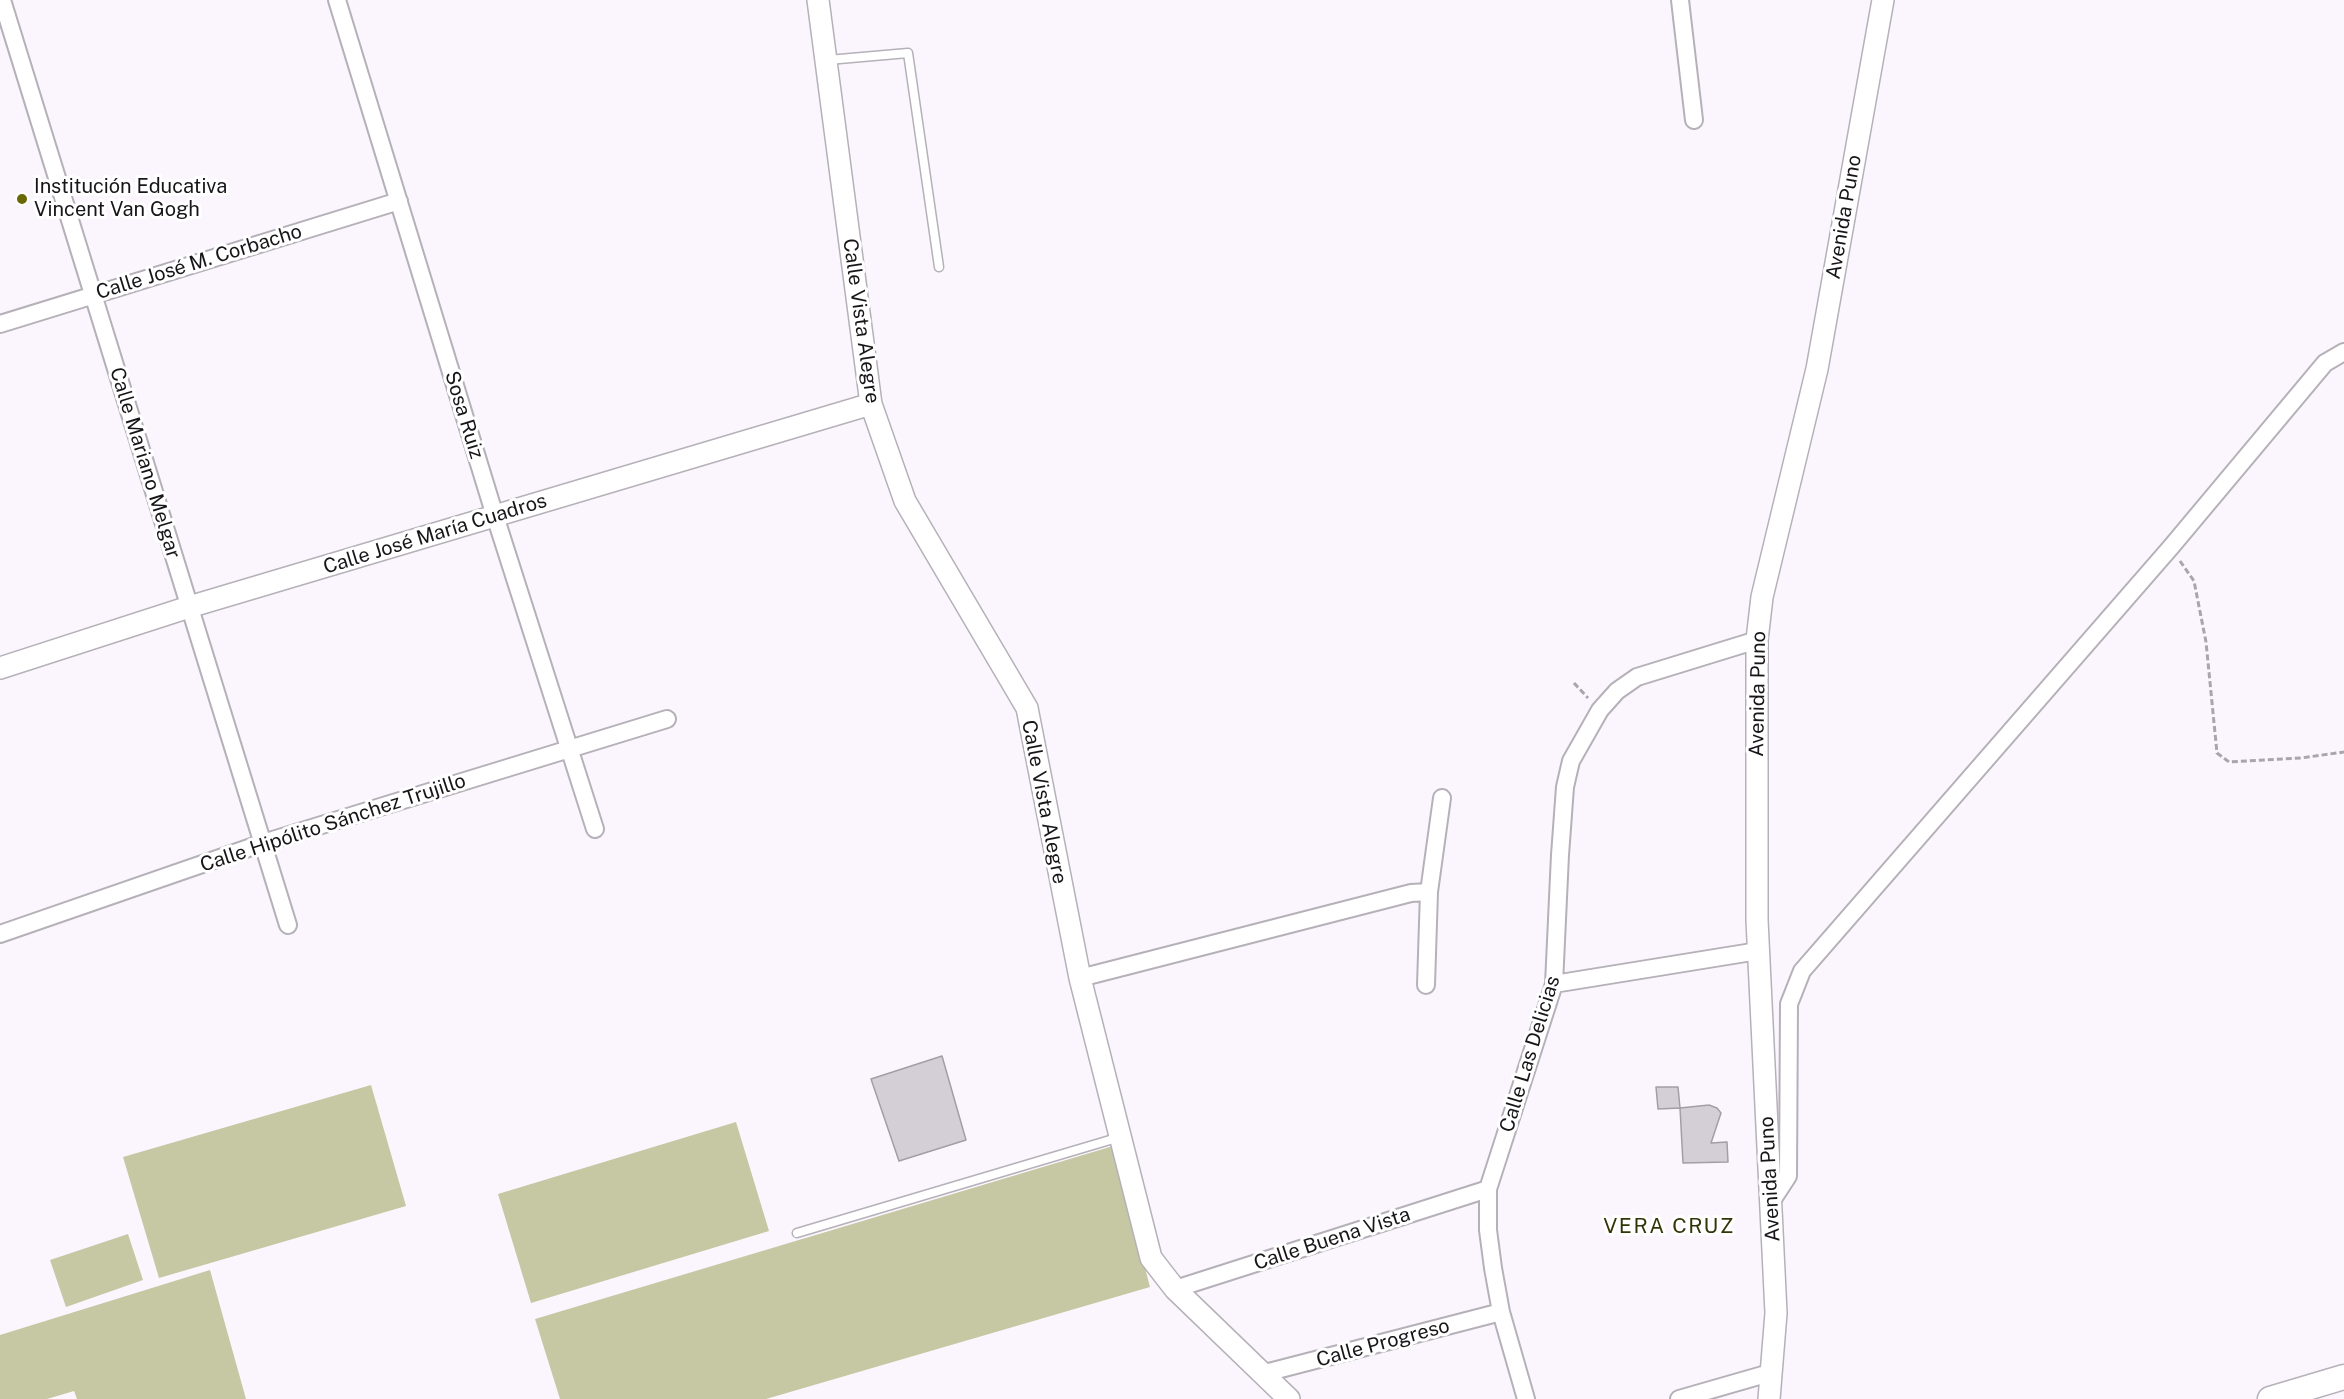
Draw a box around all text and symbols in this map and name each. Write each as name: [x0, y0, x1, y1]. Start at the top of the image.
street label: Avenida Puno: [1821, 153, 1867, 281]
place label: Institución Educativa Vincent Van Gogh: [34, 175, 227, 222]
marker: Institución Educativa Vincent Van Gogh: [15, 192, 29, 206]
street label: Calle José M. Corbacho: [93, 219, 305, 305]
street label: Calle Vista Alegre: [838, 237, 884, 405]
street label: Calle Mariano Melgar: [104, 364, 186, 562]
street label: Sosa Ruiz: [439, 368, 489, 462]
street label: Calle José María Cuadros: [320, 489, 550, 579]
street label: Avenida Puno: [1745, 631, 1771, 757]
street label: Calle Vista Alegre: [1016, 718, 1072, 886]
street label: Calle Hipólito Sánchez Trujillo: [197, 769, 469, 877]
street label: Calle Las Delicias: [1495, 973, 1565, 1135]
street label: Avenida Puno: [1755, 1116, 1785, 1242]
street label: Calle Buena Vista: [1251, 1202, 1413, 1276]
district label: VERA CRUZ: [1603, 1214, 1735, 1240]
street label: Calle Progreso: [1314, 1314, 1452, 1372]

